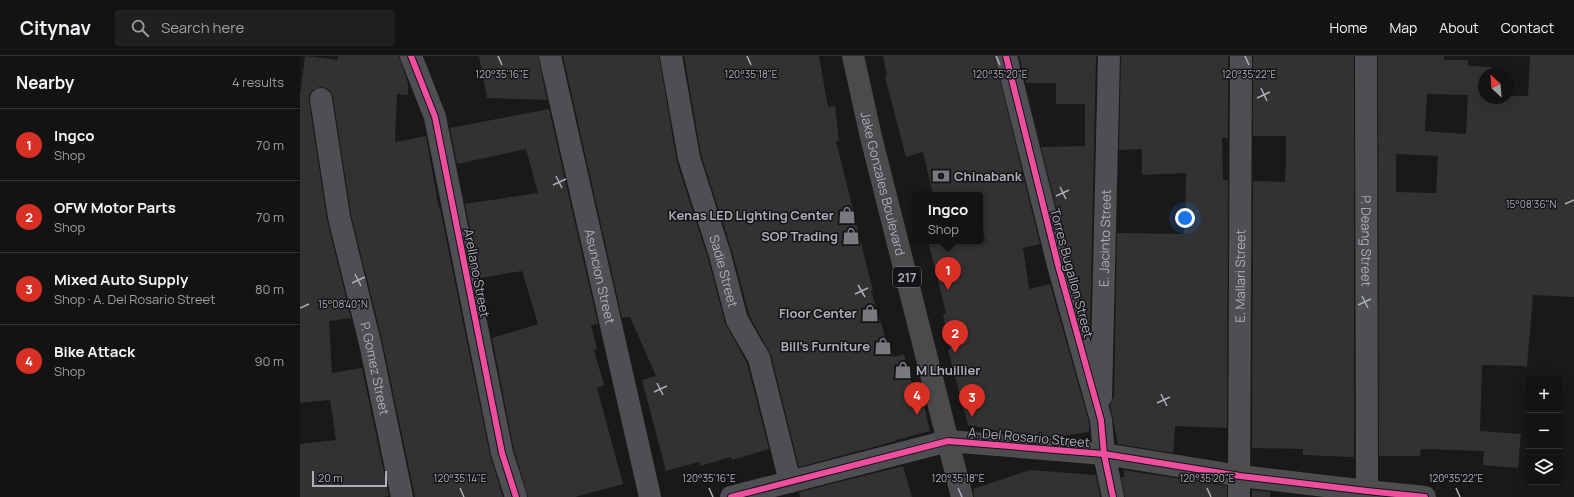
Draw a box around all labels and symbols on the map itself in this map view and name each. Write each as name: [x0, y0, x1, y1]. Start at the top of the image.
text: 120°35'16"E: [475, 67, 529, 81]
text: 120°35'18"E: [725, 67, 778, 81]
text: 120°35'20"E: [972, 67, 1028, 81]
text: 120°35'22"E: [1222, 67, 1277, 81]
north arrow: [1478, 68, 1514, 104]
street label: Jake Gonzales Boulevard: [857, 110, 910, 257]
bank icon: Chinabank: [931, 166, 951, 186]
place label: Chinabank: [954, 167, 1023, 185]
street label: E. Jacinto Street: [1095, 189, 1115, 287]
street label: P. Deang Street: [1357, 195, 1376, 287]
text: 15°08'36"N: [1506, 197, 1557, 211]
shop icon: Kenas LED Lighting Center: [837, 205, 857, 225]
place label: Kenas LED Lighting Center: [669, 206, 834, 224]
street label: Torres Bugallon Street: [1046, 206, 1098, 340]
your location: [1175, 208, 1195, 228]
shop icon: SOP Trading: [841, 226, 861, 246]
street label: Arellano Street: [460, 227, 494, 319]
street label: Asuncion Street: [580, 227, 619, 326]
place label: SOP Trading: [761, 227, 838, 245]
street label: E. Mallari Street: [1231, 229, 1249, 323]
street label: Sadie Street: [705, 233, 742, 309]
pin: 1: [935, 257, 961, 290]
road number: 217: [893, 267, 921, 287]
text: 15°08'40"N: [318, 297, 368, 311]
shop icon: Floor Center: [860, 303, 880, 323]
place label: Floor Center: [779, 304, 857, 322]
street label: P. Gomez Street: [356, 320, 394, 417]
pin: 2: [942, 320, 968, 353]
shop icon: Bill's Furniture: [873, 336, 893, 356]
place label: Bill's Furniture: [781, 337, 870, 355]
shop icon: M Lhuillier: [893, 360, 913, 380]
place label: M Lhuillier: [916, 361, 981, 379]
pin: 4: [904, 382, 930, 415]
pin: 3: [959, 384, 985, 417]
street label: A. Del Rosario Street: [967, 423, 1091, 451]
scale bar: [312, 469, 387, 488]
text: 120°35'14"E: [434, 471, 487, 485]
text: 120°35'16"E: [682, 471, 736, 485]
text: 120°35'18"E: [932, 471, 985, 485]
text: 120°35'20"E: [1179, 471, 1235, 485]
text: 120°35'22"E: [1429, 471, 1484, 485]

